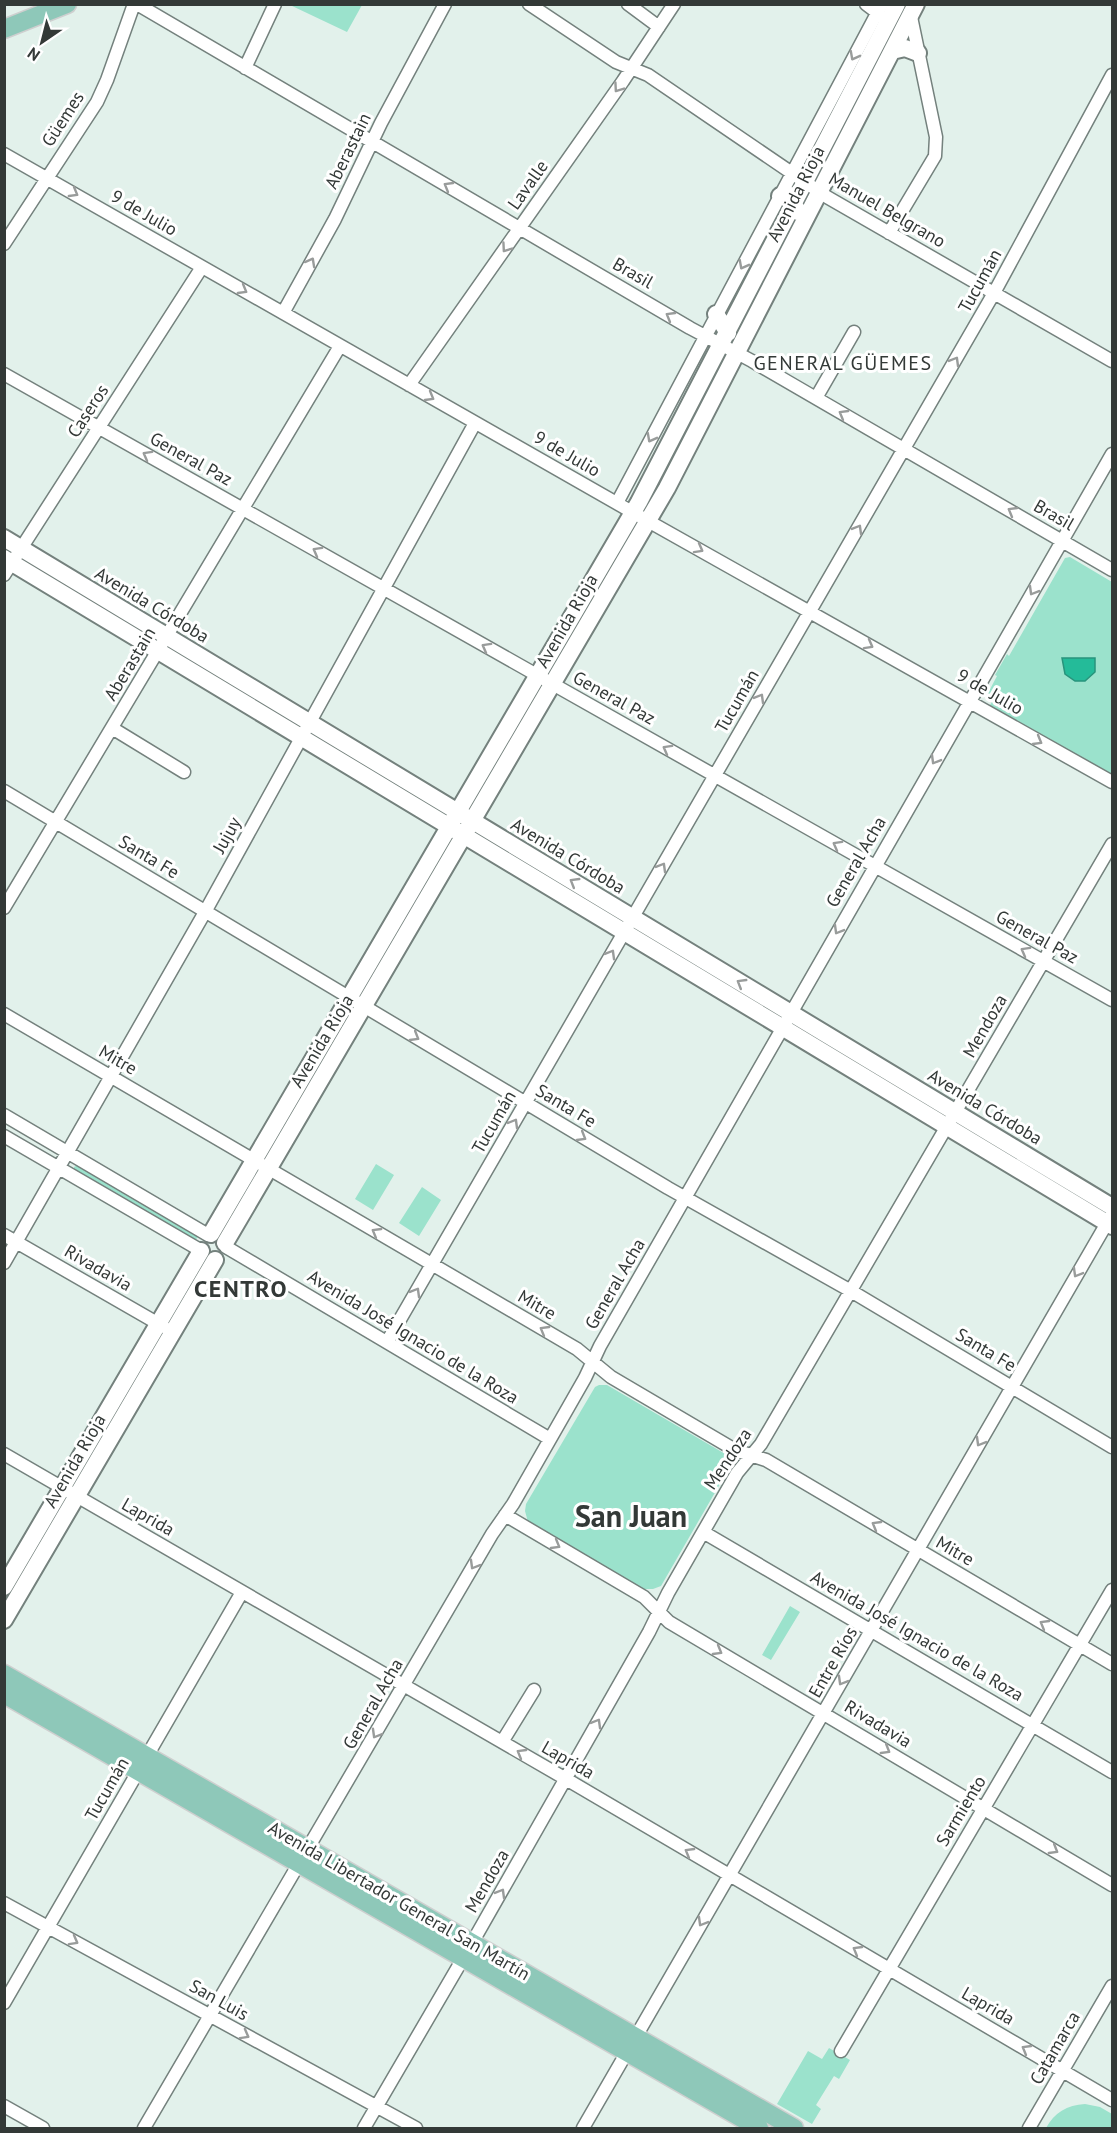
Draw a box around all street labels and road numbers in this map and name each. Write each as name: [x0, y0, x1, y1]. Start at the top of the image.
street label: Güemes: [36, 87, 89, 151]
street label: Aberastain: [319, 109, 376, 193]
street label: Avenida Rioja: [762, 142, 830, 246]
street label: Lavalle: [502, 156, 553, 214]
street label: Manuel Belgrano: [825, 167, 950, 252]
street label: 9 de Julio: [107, 184, 182, 241]
street label: Tucumán: [953, 245, 1006, 317]
street label: Brasil: [609, 252, 658, 294]
street label: Caseros: [62, 380, 113, 442]
street label: 9 de Julio: [530, 425, 605, 482]
street label: General Paz: [146, 427, 236, 491]
street label: Brasil: [1030, 494, 1079, 536]
street label: Avenida Córdoba: [91, 561, 213, 648]
street label: Avenida Rioja: [530, 570, 603, 672]
street label: Aberastain: [99, 623, 160, 705]
street label: 9 de Julio: [953, 663, 1028, 720]
street label: Tucumán: [709, 665, 764, 736]
street label: General Paz: [569, 666, 659, 730]
street label: Jujuy: [207, 812, 246, 858]
street label: Avenida Córdoba: [507, 812, 629, 899]
street label: General Acha: [820, 812, 891, 911]
street label: Santa Fe: [115, 830, 184, 884]
street label: General Paz: [992, 905, 1082, 969]
street label: Avenida Rioja: [285, 990, 358, 1091]
street label: Mendoza: [957, 990, 1012, 1061]
street label: Mitre: [95, 1039, 142, 1080]
street label: Avenida Córdoba: [924, 1063, 1046, 1150]
street label: Santa Fe: [532, 1079, 601, 1133]
street label: Tucumán: [466, 1086, 521, 1157]
street label: General Acha: [579, 1234, 650, 1333]
street label: Rivadavia: [60, 1239, 136, 1296]
street label: Avenida José Ignacio de la Roza: [304, 1264, 523, 1409]
street label: Mitre: [514, 1284, 561, 1325]
street label: Santa Fe: [952, 1323, 1021, 1377]
street label: Avenida Rioja: [38, 1410, 111, 1512]
street label: Mendoza: [699, 1424, 756, 1494]
street label: Laprida: [118, 1492, 179, 1541]
street label: Mitre: [932, 1530, 979, 1571]
street label: Avenida José Ignacio de la Roza: [807, 1565, 1028, 1706]
street label: Entre Ríos: [803, 1622, 862, 1701]
street label: General Acha: [337, 1654, 408, 1753]
street label: Rivadavia: [841, 1695, 916, 1753]
street label: Laprida: [538, 1735, 599, 1784]
street label: Tucumán: [79, 1753, 134, 1824]
street label: Sarmiento: [930, 1771, 991, 1850]
street label: Avenida Libertador General San Martín: [264, 1816, 534, 1985]
street label: Mendoza: [459, 1845, 514, 1916]
street label: San Luis: [186, 1974, 253, 2025]
street label: Laprida: [958, 1981, 1019, 2030]
street label: Catamarca: [1024, 2007, 1085, 2088]

